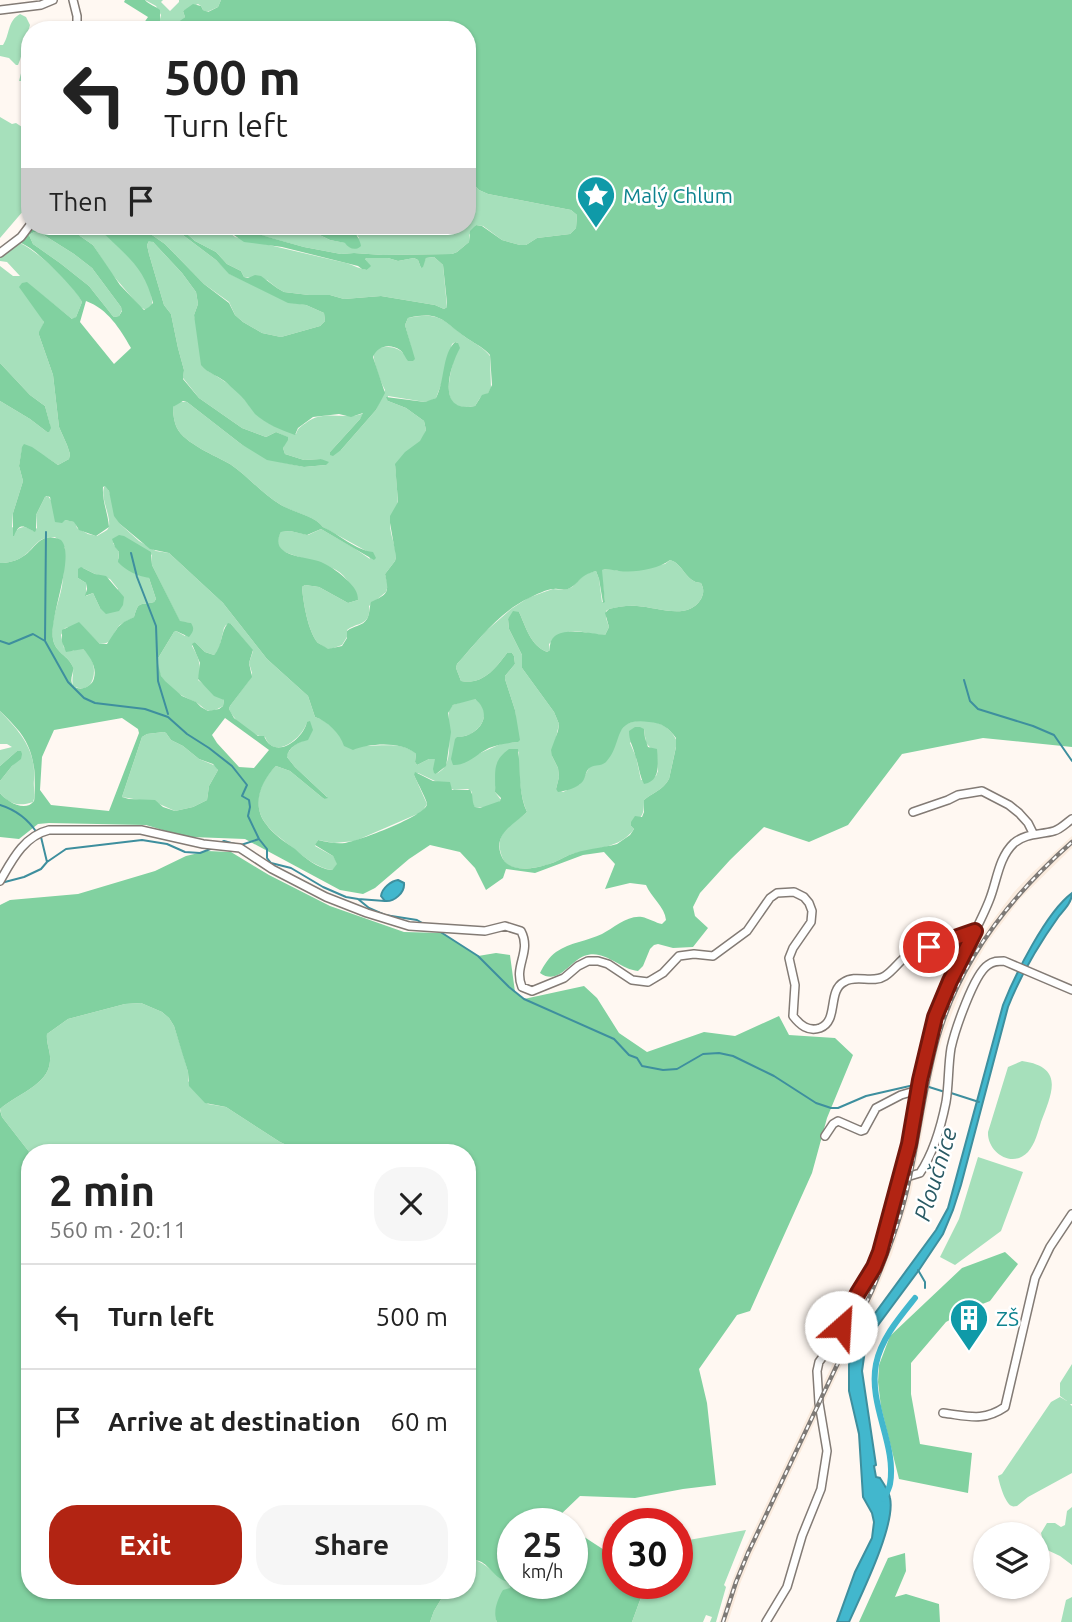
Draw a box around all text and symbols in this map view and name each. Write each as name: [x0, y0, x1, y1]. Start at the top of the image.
icon: left: [49, 49, 140, 140]
text: 500 m: [164, 49, 301, 104]
text: Turn left: [164, 107, 288, 143]
place icon: Malý Chlum: [575, 174, 617, 229]
icon: arrive: [122, 182, 160, 220]
place label: Malý Chlum: [623, 183, 733, 207]
text: Then: [49, 187, 108, 216]
pin: [899, 917, 959, 977]
icon: arrive: [910, 928, 948, 966]
water label: Ploučnice: [909, 1124, 961, 1224]
text: 2 min: [49, 1167, 155, 1214]
button: close: [374, 1167, 448, 1241]
text: 560 m · 20:11: [49, 1217, 187, 1242]
position arrow: [804, 1290, 878, 1364]
building icon: ZŠ: [948, 1297, 990, 1352]
icon: left: [49, 1298, 87, 1336]
text: Turn left: [108, 1302, 214, 1331]
text: 500 m: [376, 1302, 448, 1331]
place label: ZŠ: [996, 1306, 1019, 1330]
icon: arrive: [49, 1403, 87, 1441]
text: Arrive at destination: [108, 1407, 361, 1436]
text: 60 m: [390, 1407, 448, 1436]
button: Exit: [49, 1505, 242, 1585]
button: Share: [256, 1505, 448, 1585]
speed limit sign: 30: [602, 1508, 693, 1599]
map controls: [973, 1522, 1050, 1599]
button: layers: [973, 1522, 1050, 1599]
text: 25: [523, 1524, 562, 1564]
text: km/h: [522, 1561, 563, 1581]

